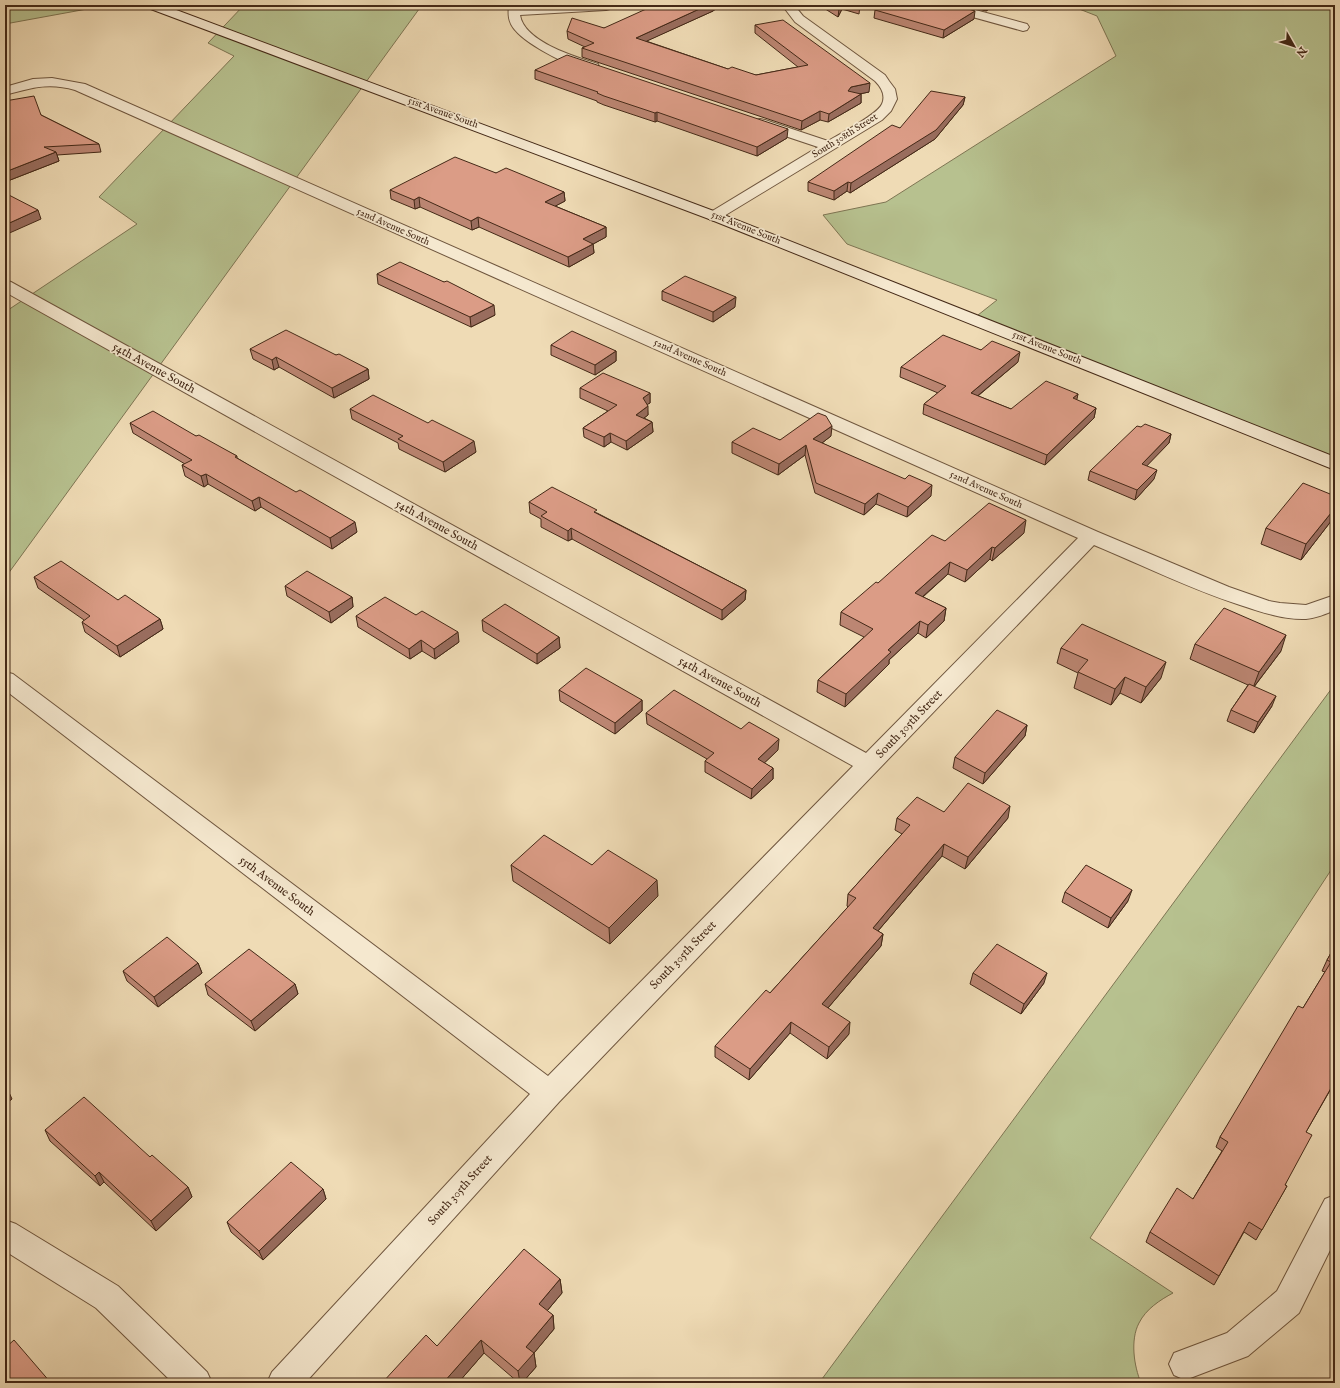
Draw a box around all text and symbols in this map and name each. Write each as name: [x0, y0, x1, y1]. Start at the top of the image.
north arrow: [1274, 26, 1314, 66]
text: N: [1292, 43, 1310, 60]
street label: 51st Avenue South: [406, 94, 480, 132]
street label: South 308th Street: [810, 110, 881, 161]
street label: 52nd Avenue South: [355, 205, 432, 249]
street label: 51st Avenue South: [709, 208, 783, 248]
street label: 51st Avenue South: [1010, 328, 1084, 368]
street label: 52nd Avenue South: [652, 336, 729, 380]
street label: 54th Avenue South: [110, 339, 198, 397]
street label: 52nd Avenue South: [948, 468, 1025, 512]
street label: 54th Avenue South: [393, 496, 481, 554]
street label: 54th Avenue South: [676, 653, 764, 711]
street label: South 305th Street: [872, 687, 946, 761]
street label: 55th Avenue South: [236, 853, 318, 920]
street label: South 305th Street: [646, 918, 720, 992]
street label: South 305th Street: [424, 1152, 496, 1228]

